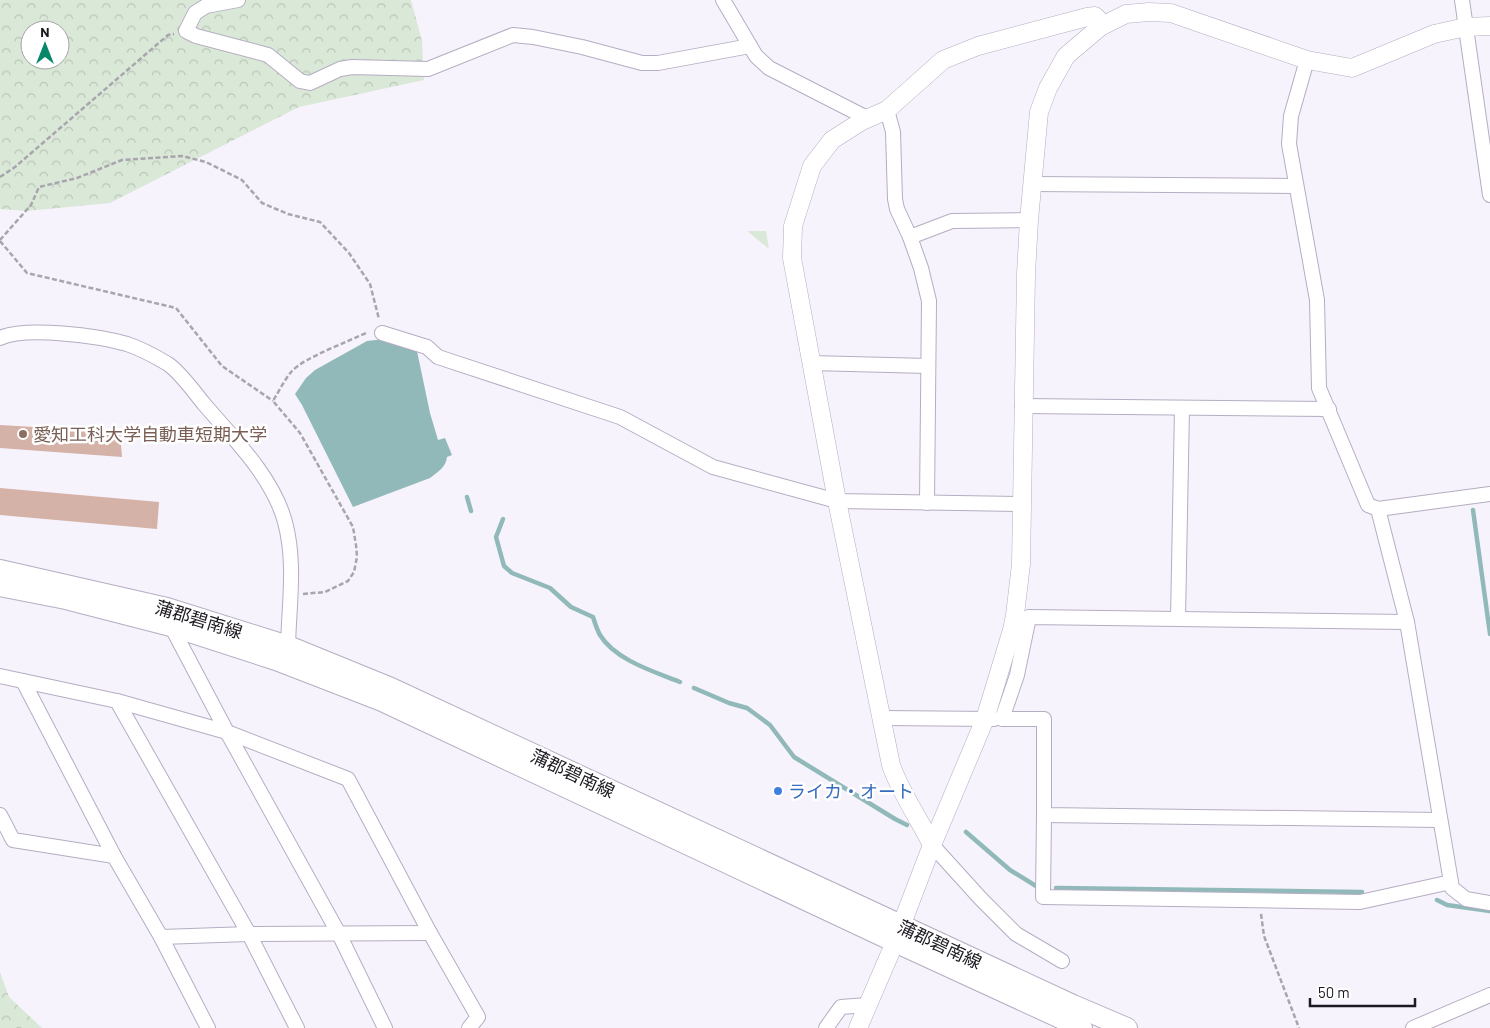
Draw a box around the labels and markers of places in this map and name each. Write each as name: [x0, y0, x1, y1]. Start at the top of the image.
place label: 愛知工科大学自動車短期大学: [33, 423, 267, 445]
marker: 愛知工科大学自動車短期大学: [17, 428, 29, 440]
place label: ライカ・オート: [788, 780, 914, 802]
marker: ライカ・オート: [772, 785, 784, 797]

